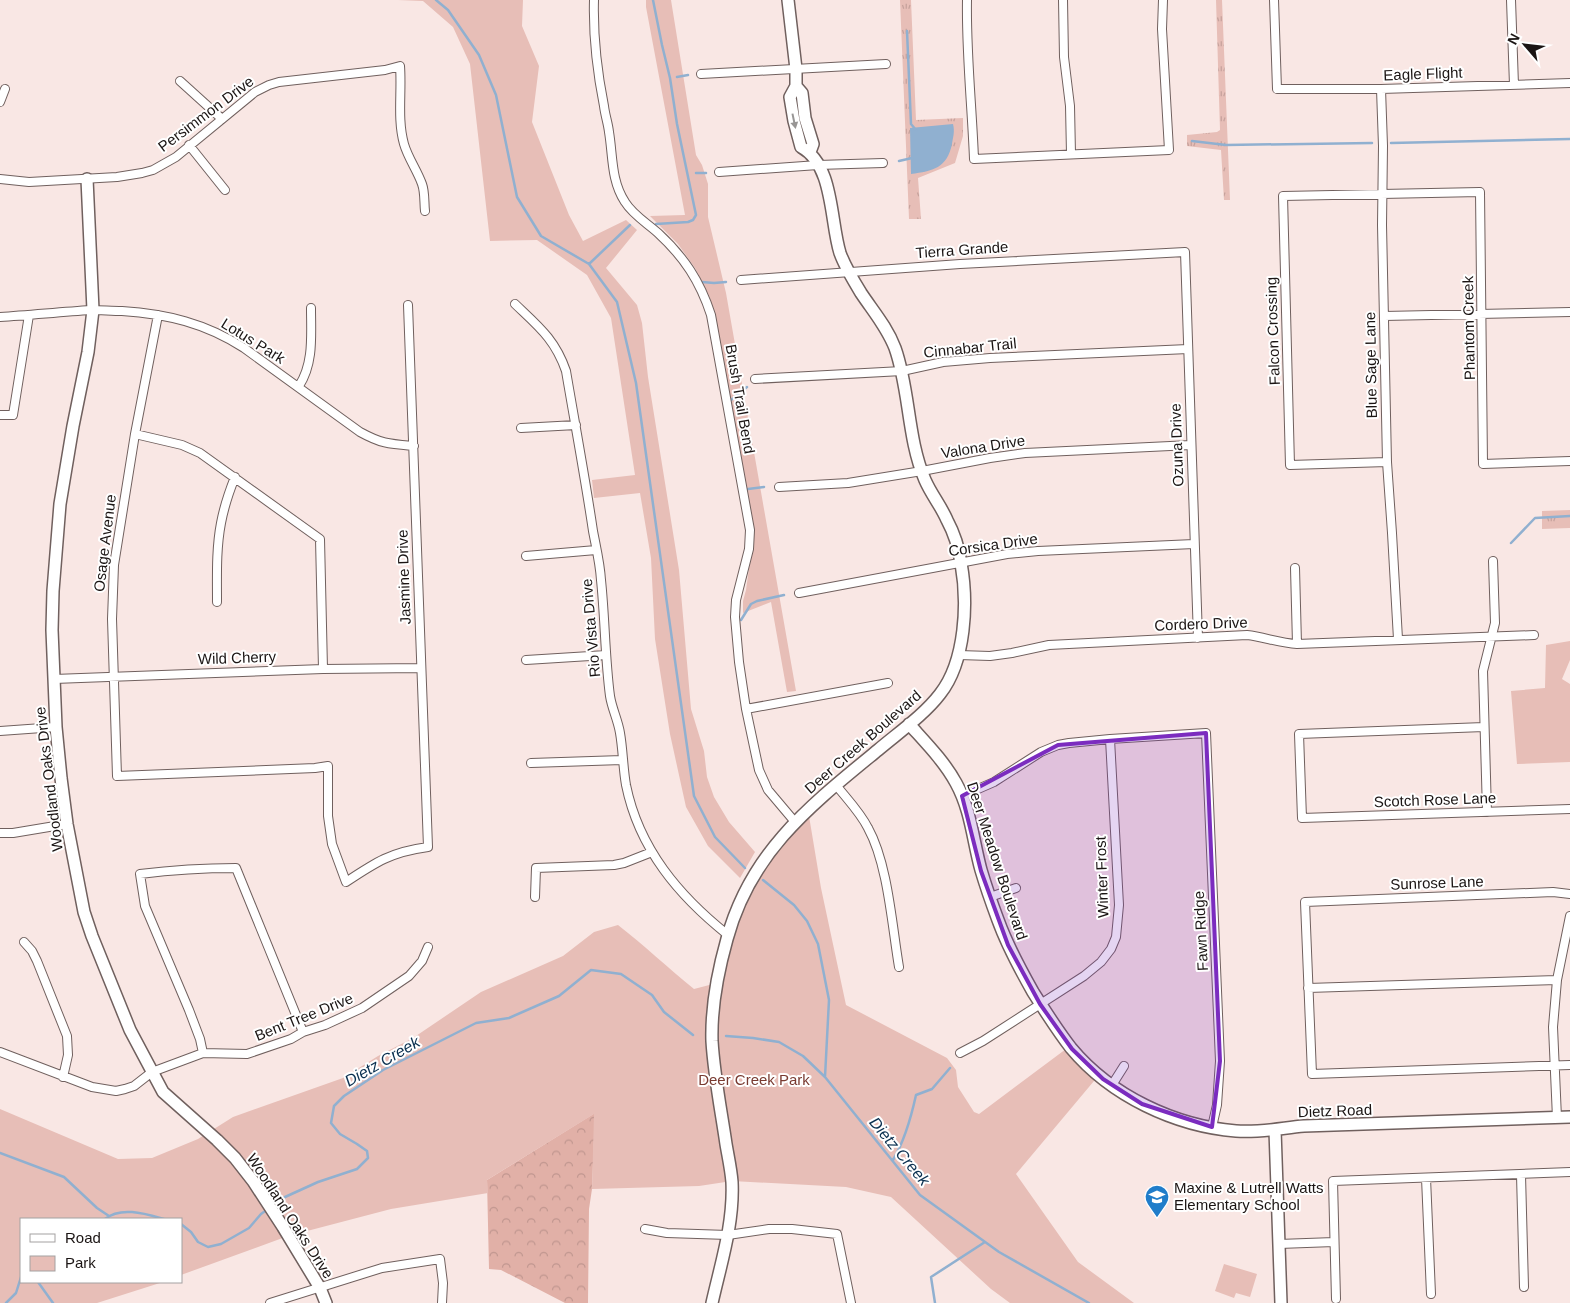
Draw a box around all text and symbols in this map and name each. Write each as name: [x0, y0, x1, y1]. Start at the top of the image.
north arrow: [1500, 20, 1550, 70]
text: N: [1504, 31, 1523, 47]
street label: Eagle Flight: [1383, 64, 1464, 83]
street label: Persimmon Drive: [155, 72, 257, 155]
one-way arrow: [791, 114, 799, 130]
street label: Tierra Grande: [915, 238, 1009, 261]
street label: Phantom Creek: [1459, 275, 1478, 380]
street label: Falcon Crossing: [1262, 277, 1283, 385]
street label: Blue Sage Lane: [1361, 311, 1380, 419]
street label: Lotus Park: [218, 314, 289, 367]
street label: Cinnabar Trail: [923, 334, 1017, 361]
street label: Brush Trail Bend: [722, 343, 758, 455]
street label: Ozuna Drive: [1167, 403, 1186, 487]
street label: Valona Drive: [940, 431, 1026, 462]
street label: Osage Avenue: [90, 493, 119, 593]
street label: Jasmine Drive: [393, 529, 414, 625]
street label: Corsica Drive: [947, 530, 1039, 559]
street label: Rio Vista Drive: [578, 578, 603, 678]
street label: Cordero Drive: [1154, 613, 1248, 634]
street label: Wild Cherry: [198, 648, 277, 667]
street label: Deer Creek Boulevard: [801, 687, 924, 797]
street label: Woodland Oaks Drive: [31, 706, 66, 852]
street label: Deer Meadow Boulevard: [964, 780, 1031, 942]
street label: Scotch Rose Lane: [1373, 789, 1497, 810]
street label: Winter Frost: [1092, 835, 1111, 918]
street label: Sunrose Lane: [1390, 872, 1484, 893]
street label: Fawn Ridge: [1190, 891, 1211, 971]
street label: Bent Tree Drive: [252, 989, 355, 1044]
water label: Dietz Creek: [342, 1033, 424, 1090]
park label: Deer Creek Park: [698, 1071, 810, 1088]
street label: Dietz Road: [1298, 1101, 1372, 1120]
water label: Dietz Creek: [866, 1114, 934, 1190]
street label: Woodland Oaks Drive: [244, 1150, 337, 1281]
place label: Maxine & Lutrell Watts Elementary School: [1174, 1179, 1324, 1213]
school or university icon: Maxine & Lutrell Watts Elementary School: [1144, 1184, 1170, 1218]
legend: [20, 1218, 182, 1283]
text: Road: [65, 1229, 101, 1246]
text: Park: [65, 1254, 96, 1271]

